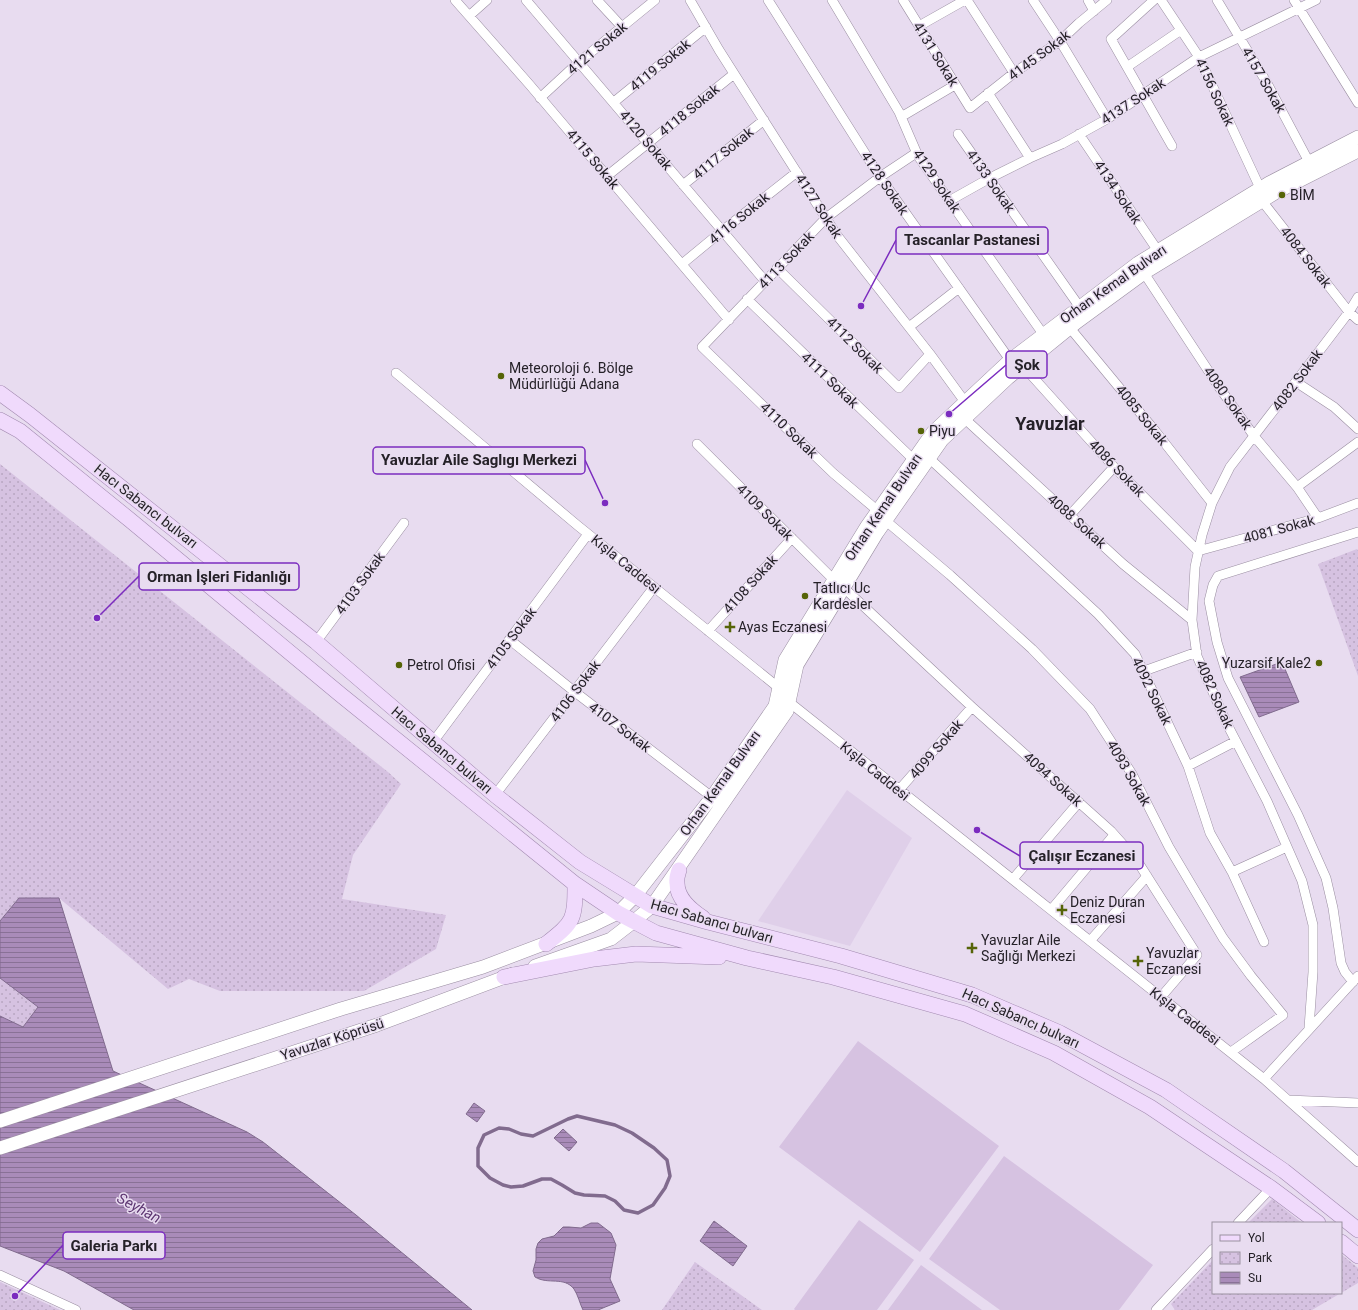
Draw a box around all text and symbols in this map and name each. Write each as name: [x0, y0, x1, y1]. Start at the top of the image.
street label: 4121 Sokak: [564, 18, 631, 78]
street label: 4131 Sokak: [910, 19, 963, 90]
street label: 4145 Sokak: [1005, 26, 1074, 83]
street label: 4119 Sokak: [627, 35, 694, 94]
street label: 4157 Sokak: [1239, 44, 1290, 116]
street label: 4156 Sokak: [1192, 56, 1238, 129]
street label: 4137 Sokak: [1098, 74, 1169, 128]
street label: 4118 Sokak: [656, 80, 723, 139]
street label: 4120 Sokak: [616, 107, 676, 174]
street label: 4117 Sokak: [690, 123, 757, 182]
street label: 4115 Sokak: [563, 126, 623, 193]
street label: 4129 Sokak: [910, 146, 965, 216]
street label: 4133 Sokak: [963, 146, 1019, 216]
street label: 4128 Sokak: [858, 148, 913, 218]
street label: 4134 Sokak: [1091, 157, 1146, 227]
street label: 4127 Sokak: [792, 171, 846, 242]
place label: BİM: [1290, 187, 1315, 203]
street label: 4116 Sokak: [706, 188, 773, 247]
marker: BİM: [1277, 190, 1287, 200]
street label: 4084 Sokak: [1277, 223, 1335, 291]
callout: Tascanlar Pastanesi: [896, 227, 1048, 254]
street label: 4113 Sokak: [755, 228, 818, 292]
text: Tascanlar Pastanesi: [904, 231, 1040, 249]
street label: Orhan Kemal Bulvarı: [1057, 241, 1169, 327]
street label: 4112 Sokak: [824, 314, 887, 377]
street label: 4082 Sokak: [1269, 345, 1326, 414]
street label: 4111 Sokak: [798, 349, 862, 412]
callout: Şok: [1006, 351, 1047, 378]
text: Şok: [1014, 356, 1041, 374]
place label: Meteoroloji 6. Bölge Müdürlüğü Adana: [509, 360, 633, 392]
street label: 4080 Sokak: [1200, 363, 1256, 433]
marker: Meteoroloji 6. Bölge Müdürlüğü Adana: [496, 371, 506, 381]
street label: 4085 Sokak: [1113, 382, 1172, 449]
street label: 4110 Sokak: [757, 399, 821, 462]
district label: Yavuzlar: [1015, 413, 1085, 434]
place label: Piyu: [929, 423, 956, 439]
marker: Piyu: [916, 426, 926, 436]
street label: 4086 Sokak: [1086, 436, 1149, 500]
callout: Yavuzlar Aile Saglıgı Merkezi: [373, 447, 585, 474]
street label: Orhan Kemal Bulvarı: [841, 450, 925, 564]
text: Yavuzlar Aile Saglıgı Merkezi: [381, 451, 577, 469]
street label: Hacı Sabancı bulvarı: [91, 461, 201, 551]
street label: 4109 Sokak: [734, 481, 797, 544]
street label: 4088 Sokak: [1044, 491, 1110, 552]
street label: 4081 Sokak: [1242, 512, 1317, 546]
street label: Kışla Caddesi: [588, 531, 664, 597]
street label: 4103 Sokak: [332, 548, 388, 617]
street label: 4108 Sokak: [720, 551, 781, 617]
callout: Orman İşleri Fidanlığı: [139, 563, 299, 590]
text: Orman İşleri Fidanlığı: [147, 568, 291, 586]
place label: Tatlıcı Uc Kardesler: [813, 580, 872, 612]
marker: Tatlıcı Uc Kardesler: [800, 591, 810, 601]
street label: 4105 Sokak: [483, 603, 540, 672]
place label: Ayas Eczanesi: [738, 619, 827, 635]
marker: Ayas Eczanesi: [725, 622, 735, 632]
street label: 4092 Sokak: [1129, 655, 1176, 728]
place label: Yuzarsif Kale2: [1222, 655, 1311, 671]
street label: 4106 Sokak: [547, 656, 604, 725]
place label: Petrol Ofisi: [407, 657, 475, 673]
street label: 4082 Sokak: [1193, 657, 1238, 731]
marker: Yuzarsif Kale2: [1314, 658, 1324, 668]
marker: Petrol Ofisi: [394, 660, 404, 670]
street label: 4107 Sokak: [586, 699, 655, 756]
street label: Hacı Sabancı bulvarı: [388, 703, 496, 797]
street label: 4099 Sokak: [906, 716, 967, 782]
street label: Orhan Kemal Bulvarı: [676, 727, 764, 839]
street label: 4093 Sokak: [1104, 737, 1155, 809]
street label: Kışla Caddesi: [837, 738, 913, 804]
street label: 4094 Sokak: [1020, 749, 1086, 810]
callout: Çalışır Eczanesi: [1020, 842, 1143, 869]
text: Çalışır Eczanesi: [1029, 847, 1135, 865]
place label: Deniz Duran Eczanesi: [1070, 894, 1145, 926]
street label: Hacı Sabancı bulvarı: [649, 896, 775, 946]
marker: Deniz Duran Eczanesi: [1057, 905, 1067, 915]
place label: Yavuzlar Aile Sağlığı Merkezi: [981, 932, 1076, 964]
marker: Yavuzlar Aile Sağlığı Merkezi: [966, 942, 978, 954]
place label: Yavuzlar Eczanesi: [1146, 945, 1202, 977]
marker: Yavuzlar Eczanesi: [1133, 956, 1143, 966]
street label: Kışla Caddesi: [1147, 984, 1223, 1048]
street label: Hacı Sabancı bulvarı: [960, 985, 1082, 1051]
street label: Yavuzlar Köprüsü: [278, 1015, 386, 1063]
water label: Seyhan: [114, 1189, 164, 1227]
legend: [1212, 1222, 1342, 1294]
text: Yol: [1248, 1231, 1265, 1245]
callout: Galeria Parkı: [63, 1232, 165, 1259]
text: Galeria Parkı: [71, 1237, 157, 1255]
text: Park: [1248, 1251, 1273, 1265]
text: Su: [1248, 1271, 1262, 1285]

